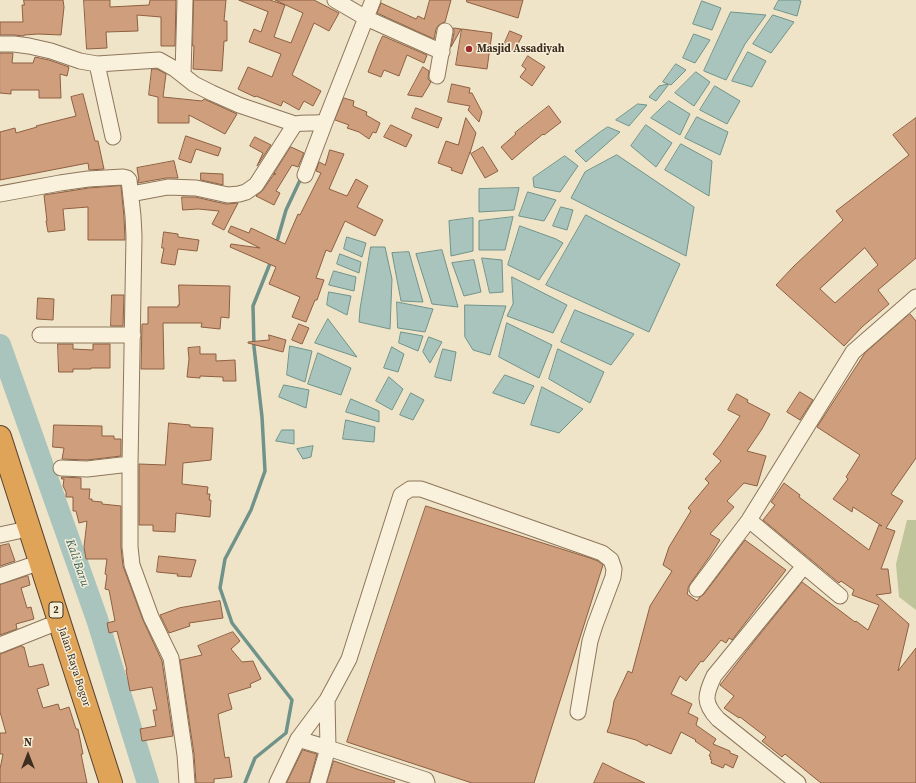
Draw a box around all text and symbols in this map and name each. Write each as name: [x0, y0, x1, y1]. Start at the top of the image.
place label: Masjid Assadiyah: [477, 42, 565, 56]
marker: Masjid Assadiyah: [464, 44, 474, 54]
water label: Kali Baru: [62, 537, 92, 589]
road number: 2: [49, 602, 63, 618]
street label: Jalan Raya Bogor: [55, 626, 93, 708]
north arrow: [8, 735, 48, 775]
text: N: [24, 735, 32, 750]

